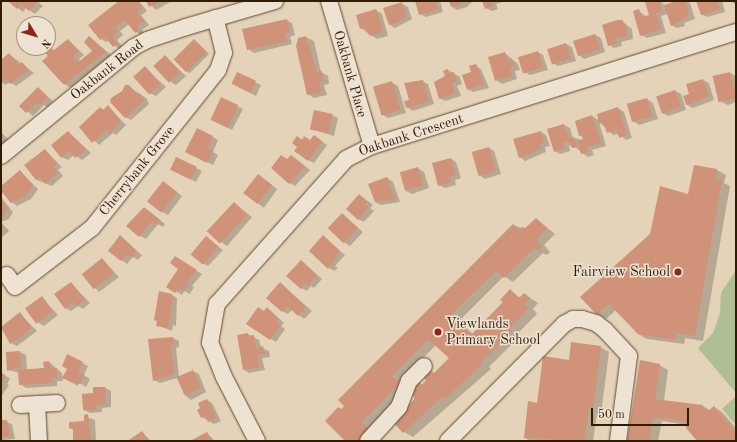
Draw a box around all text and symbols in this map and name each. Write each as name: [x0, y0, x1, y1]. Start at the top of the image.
north arrow: [16, 16, 56, 56]
street label: Oakbank Place: [330, 29, 370, 119]
text: N: [38, 36, 52, 50]
street label: Oakbank Road: [67, 36, 147, 104]
street label: Oakbank Crescent: [356, 110, 466, 160]
street label: Cherrybank Grove: [96, 123, 178, 219]
place label: Fairview School: [573, 264, 670, 280]
marker: Fairview School: [673, 267, 683, 277]
place label: Viewlands Primary School: [446, 316, 540, 348]
marker: Viewlands Primary School: [433, 327, 443, 337]
scale bar: [593, 400, 691, 426]
text: 50 m: [598, 409, 625, 421]

